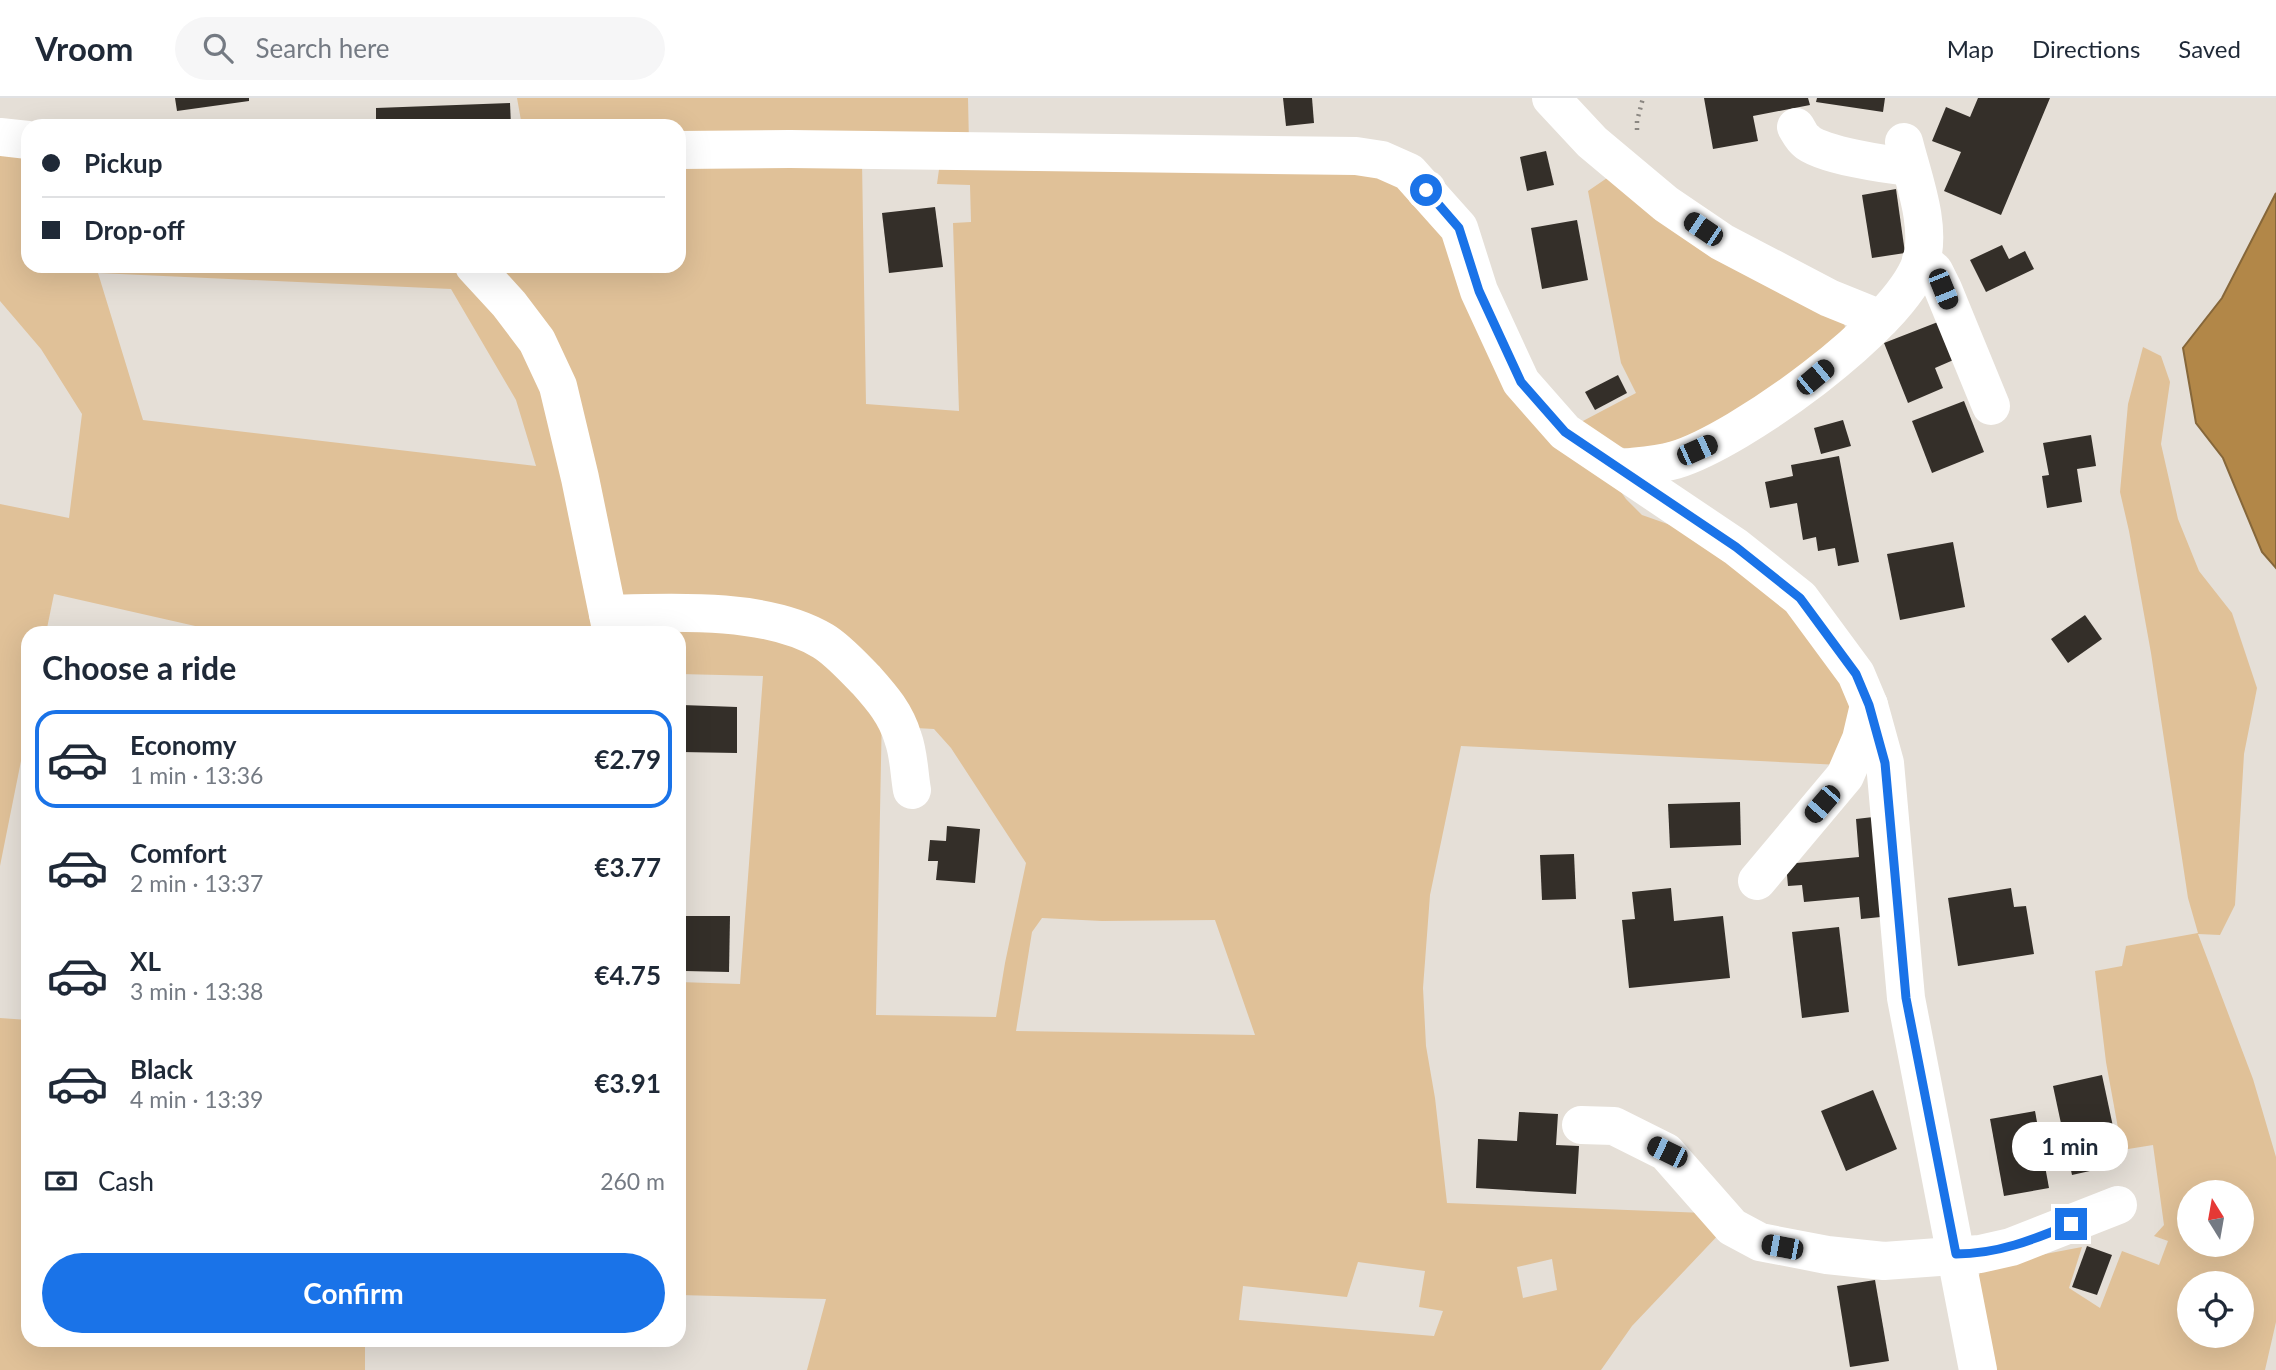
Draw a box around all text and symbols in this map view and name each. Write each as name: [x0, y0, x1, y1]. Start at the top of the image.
search box: [175, 17, 665, 80]
text: Vroom: [35, 28, 133, 68]
icon: search: [199, 29, 237, 67]
text: Search here: [255, 32, 390, 64]
text: Map: [1947, 34, 1994, 63]
text: Directions: [2032, 34, 2140, 63]
text: Saved: [2178, 34, 2241, 63]
text: Pickup: [84, 147, 163, 179]
route start: [1410, 174, 1442, 206]
car: [1680, 209, 1727, 249]
text: Drop-off: [84, 214, 185, 246]
car: [1926, 266, 1961, 312]
car: [1793, 355, 1838, 399]
car: [1674, 432, 1721, 468]
text: Choose a ride: [42, 648, 236, 687]
icon: car: [46, 728, 109, 791]
text: Economy: [130, 729, 236, 761]
text: €2.79: [595, 743, 661, 775]
text: 1 min · 13:36: [130, 761, 263, 789]
car: [1801, 781, 1844, 827]
icon: car: [46, 836, 109, 899]
text: Comfort: [130, 837, 227, 869]
text: €3.77: [595, 851, 661, 883]
text: 2 min · 13:37: [130, 869, 263, 897]
icon: car: [46, 944, 109, 1007]
text: XL: [130, 945, 161, 977]
text: €4.75: [595, 959, 661, 991]
text: 3 min · 13:38: [130, 977, 263, 1005]
icon: car: [46, 1052, 109, 1115]
text: Black: [130, 1053, 193, 1085]
text: €3.91: [595, 1067, 661, 1099]
text: 4 min · 13:39: [130, 1085, 263, 1113]
callout: 1 min: [2013, 1122, 2129, 1172]
text: 1 min: [2041, 1132, 2099, 1160]
car: [1644, 1133, 1691, 1171]
icon: cash: [42, 1162, 80, 1200]
text: Cash: [98, 1165, 154, 1197]
text: 260 m: [600, 1167, 665, 1195]
north arrow: [2177, 1180, 2254, 1256]
map controls: [2177, 1180, 2254, 1348]
route end: [2055, 1208, 2087, 1240]
car: [1760, 1233, 1805, 1261]
button: Confirm: [42, 1253, 665, 1333]
button: locate: [2177, 1271, 2254, 1348]

